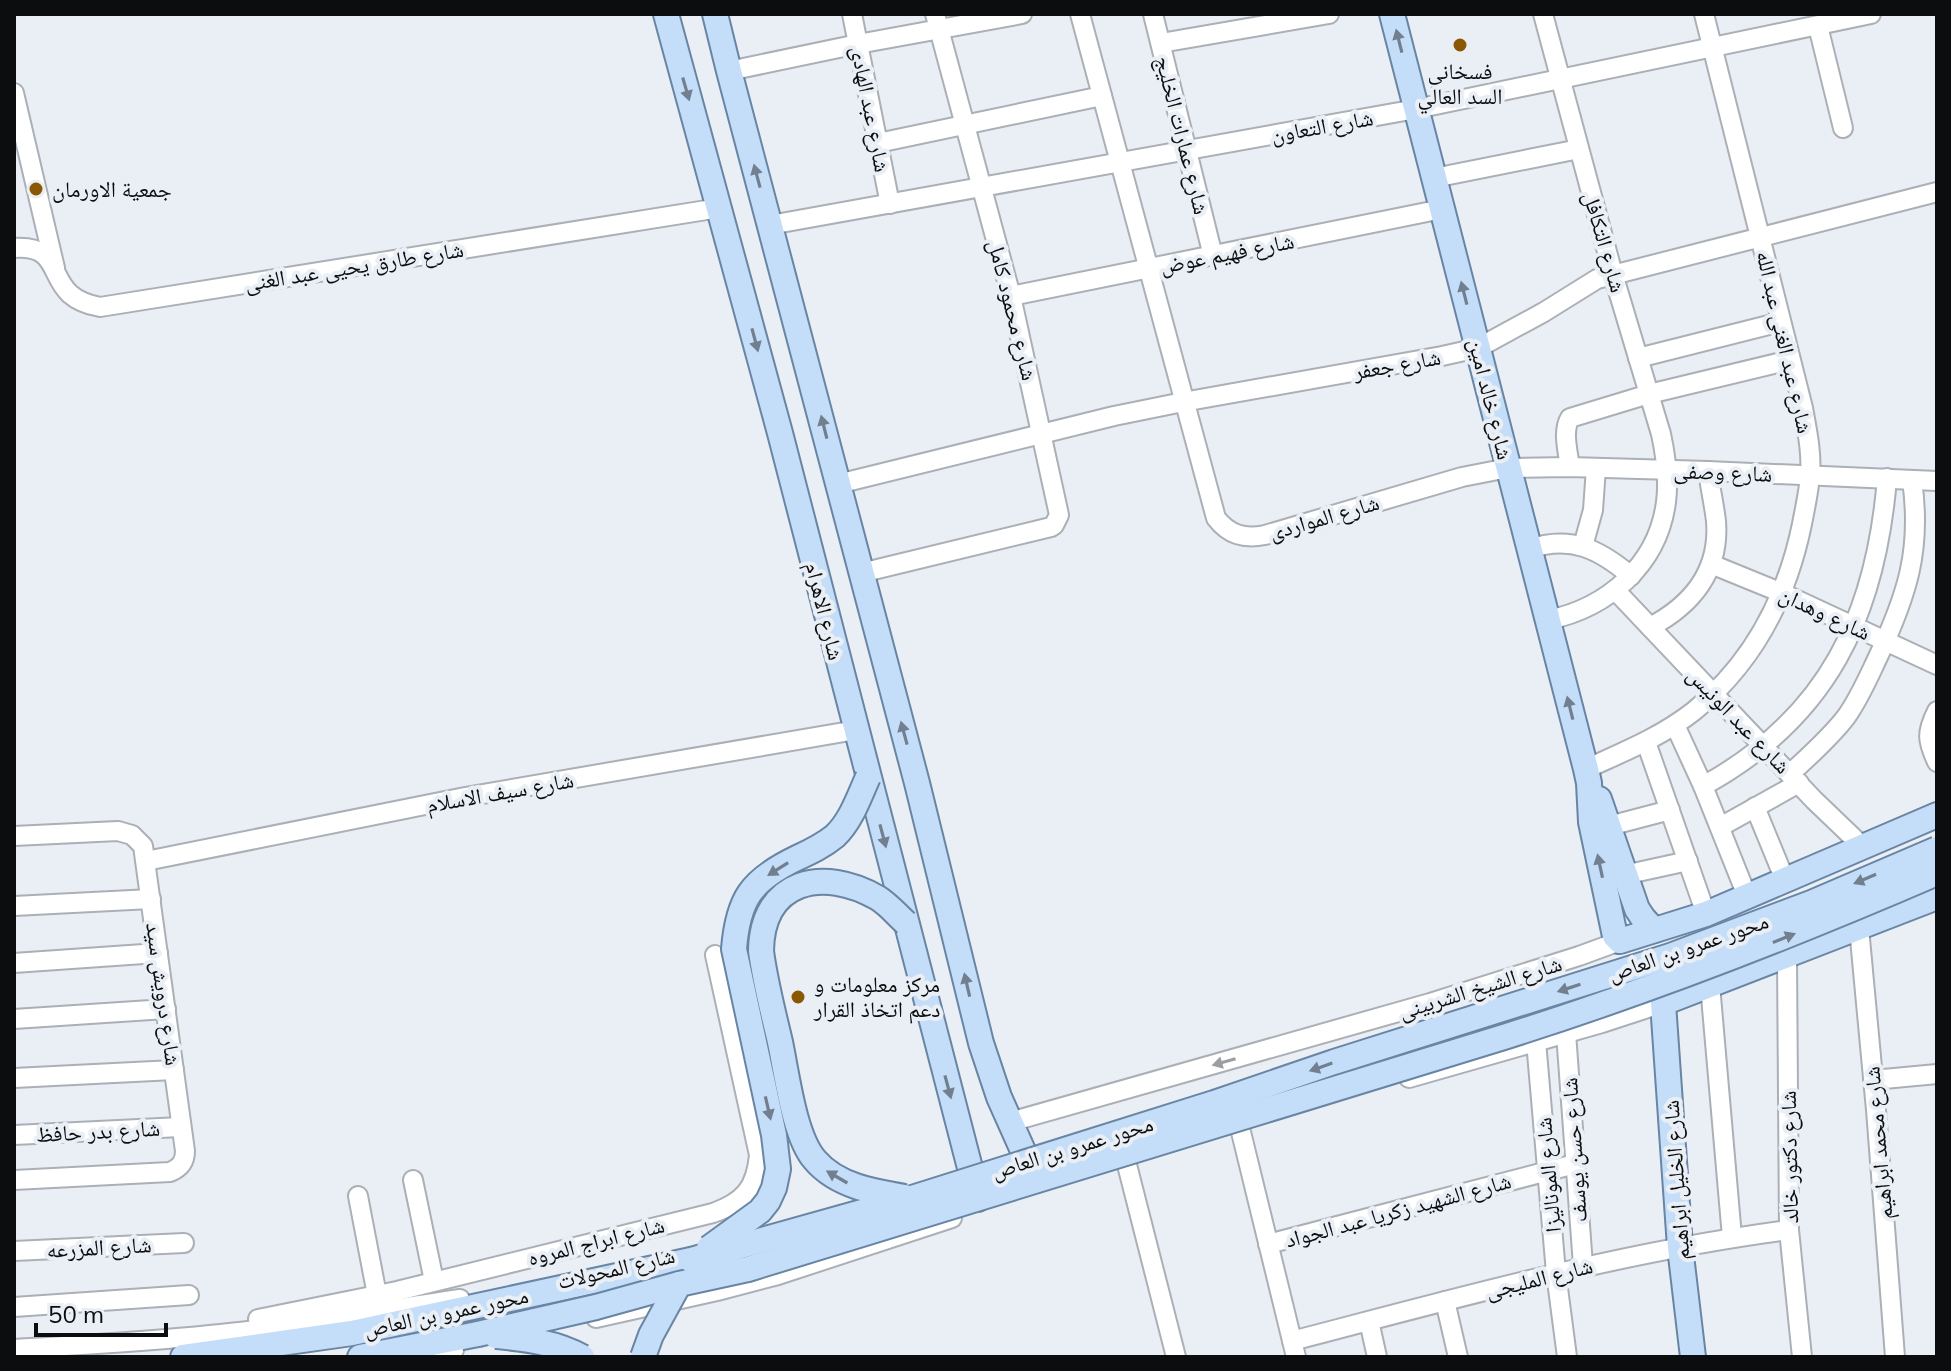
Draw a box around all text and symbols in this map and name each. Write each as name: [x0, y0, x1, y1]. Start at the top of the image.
one-way arrow: [1392, 29, 1404, 54]
marker: فسخاني السد العالي: [1451, 36, 1469, 54]
street label: شارع عبد الهادى: [845, 44, 897, 174]
street label: شارع عمارات الخليج: [1150, 53, 1216, 217]
place label: فسخاني السد العالي: [1417, 57, 1503, 114]
one-way arrow: [681, 77, 693, 102]
street label: شارع التعاون: [1269, 103, 1375, 149]
one-way arrow: [750, 163, 762, 188]
place label: جمعية الاورمان: [52, 175, 172, 203]
marker: جمعية الاورمان: [27, 180, 45, 198]
street label: شارع التكافل: [1577, 188, 1633, 296]
street label: شارع فهيم عوض: [1158, 226, 1297, 281]
street label: شارع طارق يحيى عبد الغنى: [243, 235, 465, 297]
street label: شارع محمود كامل: [982, 237, 1044, 383]
street label: شارع عبد الغنى عبد الله: [1750, 248, 1820, 436]
one-way arrow: [1457, 281, 1469, 306]
one-way arrow: [749, 328, 761, 353]
street label: شارع خالد امين: [1462, 335, 1520, 463]
street label: شارع جعفر: [1350, 343, 1443, 386]
one-way arrow: [817, 415, 829, 440]
street label: شارع وصفى: [1673, 456, 1773, 488]
street label: شارع المواردى: [1266, 488, 1382, 546]
street label: شارع الاهرام: [798, 559, 851, 663]
street label: شارع وهدان: [1775, 580, 1875, 646]
street label: شارع عبد الونيس: [1681, 661, 1797, 779]
one-way arrow: [1564, 695, 1576, 720]
one-way arrow: [897, 720, 909, 745]
street label: شارع سيف الاسلام: [424, 765, 576, 820]
one-way arrow: [877, 823, 889, 848]
one-way arrow: [1593, 854, 1606, 879]
one-way arrow: [767, 862, 789, 876]
one-way arrow: [1853, 873, 1877, 886]
street label: محور عمرو بن العاص: [1604, 906, 1772, 988]
street label: شارع درويش سيد: [140, 921, 188, 1067]
one-way arrow: [1772, 931, 1796, 944]
street label: شارع الشيخ الشربينى: [1395, 949, 1565, 1025]
place label: مركز معلومات و دعم اتخاذ القرار: [813, 970, 940, 1024]
one-way arrow: [960, 972, 973, 997]
one-way arrow: [1556, 982, 1580, 995]
marker: مركز معلومات و دعم اتخاذ القرار: [789, 988, 807, 1006]
one-way arrow: [1212, 1056, 1237, 1068]
one-way arrow: [1309, 1061, 1333, 1073]
street label: شارع محمد ابراهيم: [1857, 1065, 1900, 1221]
one-way arrow: [943, 1075, 955, 1100]
street label: شارع حسن يوسف: [1555, 1077, 1593, 1223]
street label: شارع دكتور خالد: [1774, 1090, 1804, 1224]
one-way arrow: [762, 1096, 775, 1121]
street label: شارع الخليل ابراهيم: [1656, 1099, 1697, 1261]
street label: محور عمرو بن العاص: [988, 1109, 1156, 1185]
street label: شارع بدر حافظ: [35, 1114, 161, 1148]
street label: شارع الموناليزا: [1529, 1116, 1567, 1234]
street label: شارع الشهيد زكريا عبد الجواد: [1282, 1166, 1514, 1254]
one-way arrow: [826, 1170, 848, 1184]
street label: شارع ابراج المروه: [525, 1210, 667, 1272]
street label: شارع المزرعه: [46, 1230, 152, 1264]
street label: شارع المحولات: [554, 1241, 678, 1295]
street label: شارع المليجى: [1482, 1251, 1596, 1305]
street label: محور عمرو بن العاص: [361, 1281, 531, 1343]
scale bar: [36, 1287, 166, 1337]
text: 50 m: [48, 1299, 104, 1329]

